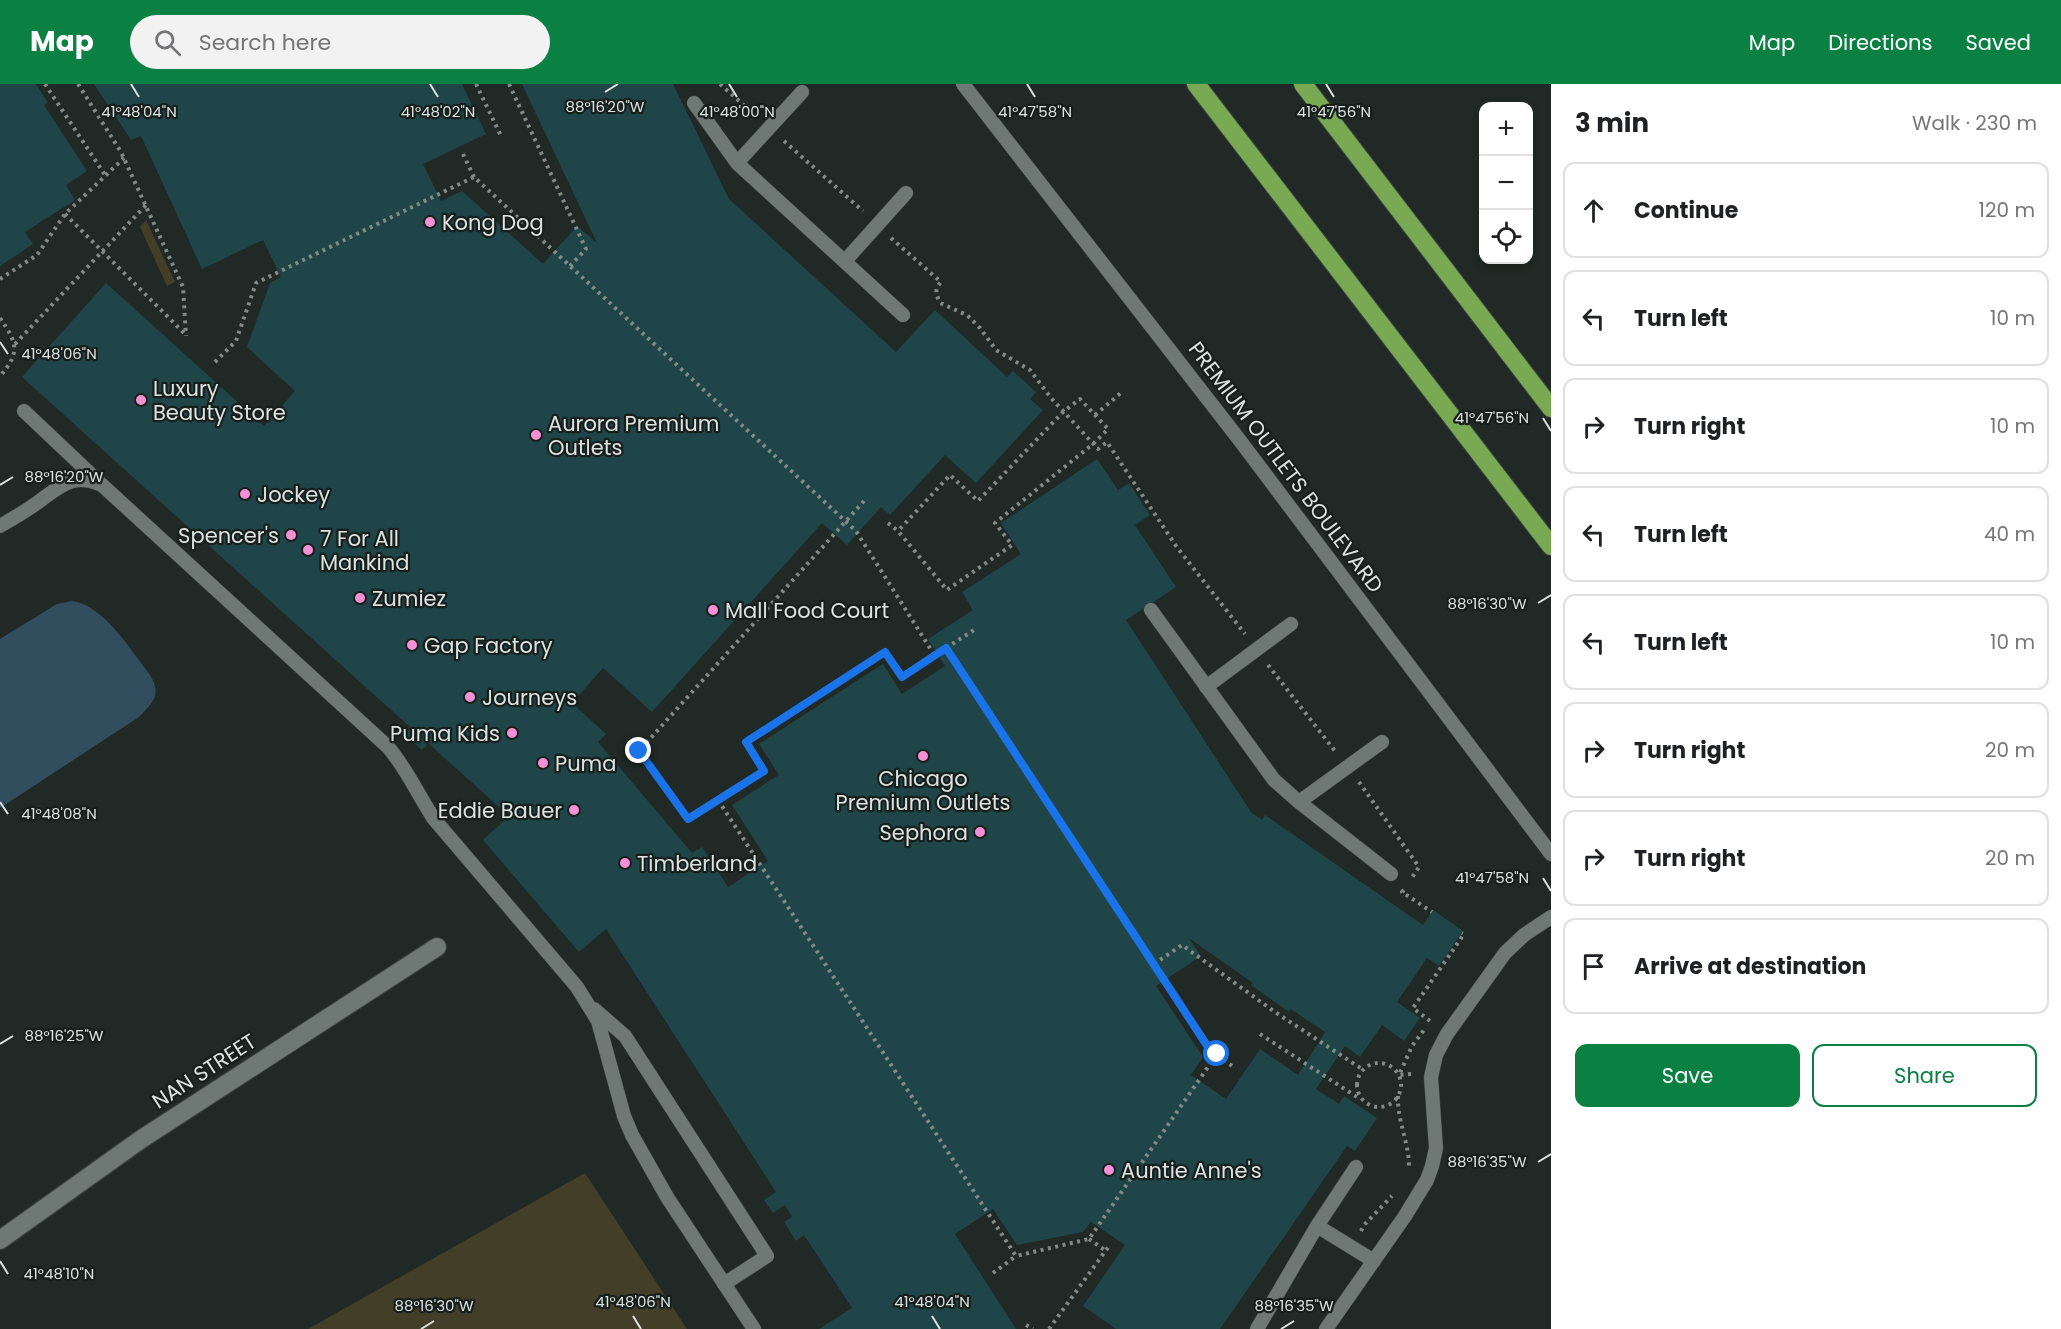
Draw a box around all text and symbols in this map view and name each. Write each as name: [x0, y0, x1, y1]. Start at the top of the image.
search box: [130, 15, 550, 69]
text: Map: [30, 22, 94, 61]
icon: search: [151, 26, 184, 59]
text: Search here: [199, 27, 331, 58]
text: Map: [1749, 28, 1795, 57]
text: Directions: [1828, 28, 1932, 57]
text: Saved: [1965, 28, 2031, 57]
text: 88°16'20"W: [566, 96, 645, 117]
text: 41°48'04"N: [101, 101, 177, 122]
text: 41°48'02"N: [401, 101, 475, 122]
text: 41°48'00"N: [699, 101, 775, 122]
text: 41°47'58"N: [998, 101, 1072, 122]
text: 41°47'56"N: [1297, 101, 1371, 122]
map controls: [1479, 102, 1533, 264]
button: +: [1479, 102, 1533, 156]
text: 3 min: [1575, 105, 1649, 141]
text: Walk · 230 m: [1912, 109, 2037, 137]
button: −: [1479, 156, 1533, 210]
icon: ahead: [1577, 194, 1610, 227]
text: Continue: [1634, 195, 1738, 226]
text: 120 m: [1979, 196, 2035, 224]
place label: Kong Dog: [442, 208, 544, 237]
button: locate: [1479, 210, 1533, 264]
marker: Kong Dog: [423, 215, 437, 229]
icon: left: [1577, 302, 1610, 335]
text: Turn left: [1634, 303, 1728, 334]
text: 10 m: [1990, 304, 2035, 332]
street label: PREMIUM OUTLETS BOULEVARD: [1182, 336, 1390, 598]
text: 41°48'06"N: [21, 343, 97, 364]
place label: Luxury Beauty Store: [153, 374, 286, 427]
marker: Luxury Beauty Store: [134, 393, 148, 407]
text: 41°47'56"N: [1455, 407, 1529, 428]
place label: Aurora Premium Outlets: [548, 409, 719, 462]
icon: right: [1577, 410, 1610, 443]
text: Turn right: [1634, 411, 1745, 442]
text: 10 m: [1990, 412, 2035, 440]
marker: Aurora Premium Outlets: [529, 428, 543, 442]
text: 88°16'20"W: [25, 466, 104, 487]
place label: Jockey: [257, 480, 330, 509]
marker: Jockey: [238, 487, 252, 501]
icon: left: [1577, 518, 1610, 551]
text: Turn left: [1634, 519, 1728, 550]
text: 40 m: [1984, 520, 2035, 548]
place label: Spencer's: [178, 521, 279, 550]
place label: 7 For All Mankind: [320, 524, 409, 577]
marker: Spencer's: [284, 528, 298, 542]
marker: 7 For All Mankind: [301, 543, 315, 557]
place label: Zumiez: [372, 584, 446, 613]
marker: Zumiez: [353, 591, 367, 605]
text: 88°16'30"W: [1447, 593, 1527, 614]
place label: Mall Food Court: [725, 596, 889, 625]
marker: Mall Food Court: [706, 603, 720, 617]
icon: left: [1577, 626, 1610, 659]
text: Turn left: [1634, 627, 1728, 658]
text: 10 m: [1990, 628, 2035, 656]
place label: Gap Factory: [424, 631, 553, 660]
marker: Gap Factory: [405, 638, 419, 652]
place label: Journeys: [482, 683, 577, 712]
marker: Journeys: [463, 690, 477, 704]
place label: Puma Kids: [390, 719, 500, 748]
marker: Puma Kids: [505, 726, 519, 740]
icon: right: [1577, 734, 1610, 767]
text: Turn right: [1634, 735, 1745, 766]
text: 20 m: [1985, 736, 2035, 764]
route end: [625, 737, 651, 763]
place label: Puma: [555, 749, 616, 778]
marker: Chicago Premium Outlets: [916, 749, 930, 763]
marker: Puma: [536, 756, 550, 770]
place label: Chicago Premium Outlets: [836, 764, 1010, 817]
place label: Eddie Bauer: [438, 796, 562, 825]
text: 41°48'08"N: [21, 803, 97, 824]
marker: Eddie Bauer: [567, 803, 581, 817]
place label: Sephora: [880, 818, 968, 847]
marker: Sephora: [973, 825, 987, 839]
icon: right: [1577, 842, 1610, 875]
text: Turn right: [1634, 843, 1745, 874]
text: 20 m: [1985, 844, 2035, 872]
place label: Timberland: [637, 849, 757, 878]
marker: Timberland: [618, 856, 632, 870]
text: 41°47'58"N: [1455, 867, 1529, 888]
icon: arrive: [1577, 950, 1610, 983]
text: Arrive at destination: [1634, 951, 1866, 982]
text: 88°16'25"W: [25, 1025, 104, 1046]
street label: NAN STREET: [146, 1027, 262, 1115]
route start: [1203, 1040, 1229, 1066]
button: Save: [1575, 1044, 1800, 1107]
button: Share: [1812, 1044, 2037, 1107]
text: 88°16'35"W: [1447, 1151, 1527, 1172]
place label: Auntie Anne's: [1121, 1156, 1262, 1185]
marker: Auntie Anne's: [1102, 1163, 1116, 1177]
text: 41°48'10"N: [24, 1263, 94, 1284]
text: 41°48'06"N: [595, 1291, 671, 1312]
text: 41°48'04"N: [894, 1291, 970, 1312]
text: 88°16'30"W: [394, 1295, 474, 1316]
text: 88°16'35"W: [1254, 1295, 1334, 1316]

